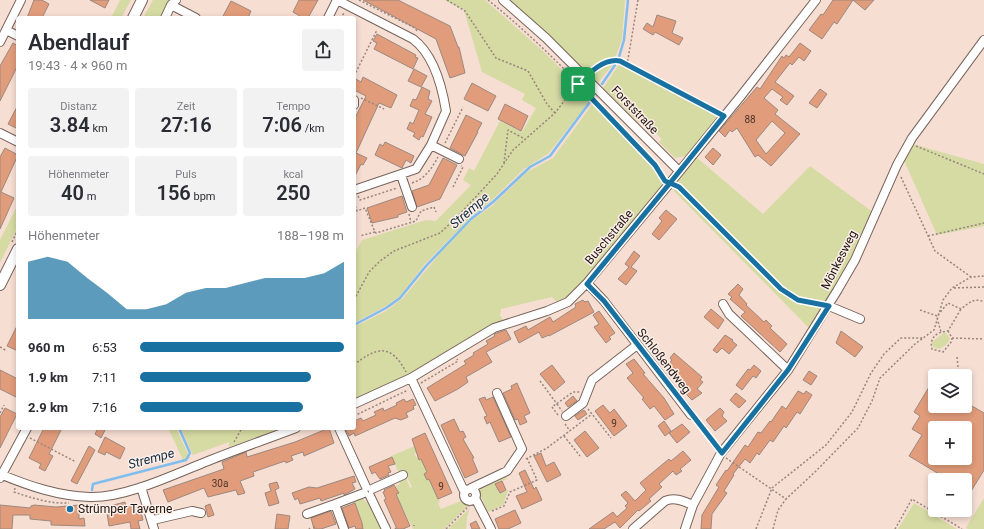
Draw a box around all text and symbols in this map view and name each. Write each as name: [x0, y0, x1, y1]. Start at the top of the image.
button: share: [302, 29, 344, 71]
text: Abendlauf: [28, 30, 129, 55]
text: 19:43 · 4 × 960 m: [28, 58, 127, 73]
pin: [561, 67, 595, 101]
icon: arrive: [567, 73, 589, 95]
street label: Forststraße: [609, 83, 661, 137]
text: Distanz: [60, 100, 97, 113]
text: Zeit: [177, 100, 195, 113]
text: Tempo: [276, 100, 310, 113]
text: 3.84: [50, 113, 90, 137]
text: 27:16: [160, 113, 212, 137]
text: 7:06: [262, 113, 302, 137]
house number: 88: [744, 114, 756, 125]
text: km: [90, 122, 108, 135]
text: /km: [302, 122, 324, 135]
text: Höhenmeter: [48, 168, 109, 181]
text: Puls: [175, 168, 197, 181]
text: kcal: [283, 168, 303, 181]
text: 40: [61, 181, 84, 205]
text: 156: [156, 181, 191, 205]
text: 250: [276, 181, 310, 205]
water label: Strempe: [447, 189, 492, 232]
text: m: [84, 190, 96, 203]
text: bpm: [191, 190, 216, 203]
street label: Buschstraße: [582, 207, 636, 267]
text: Höhenmeter: [28, 228, 100, 243]
text: 188–198 m: [277, 228, 344, 243]
street label: Mönkesweg: [818, 228, 860, 292]
street label: Schloßendweg: [634, 326, 694, 396]
text: 960 m: [28, 340, 65, 355]
text: 6:53: [92, 340, 117, 355]
map controls: [928, 369, 972, 517]
button: layers: [928, 369, 972, 413]
text: 1.9 km: [28, 370, 68, 385]
text: 7:11: [92, 370, 117, 385]
text: 2.9 km: [28, 400, 68, 415]
text: 7:16: [92, 400, 117, 415]
house number: 9: [611, 418, 617, 429]
button: +: [928, 421, 972, 465]
water label: Strempe: [126, 445, 176, 472]
button: −: [928, 473, 972, 517]
house number: 30a: [212, 478, 228, 489]
house number: 9: [438, 481, 444, 492]
place label: Strümper Taverne: [78, 502, 172, 516]
marker: Strümper Taverne: [65, 504, 75, 514]

